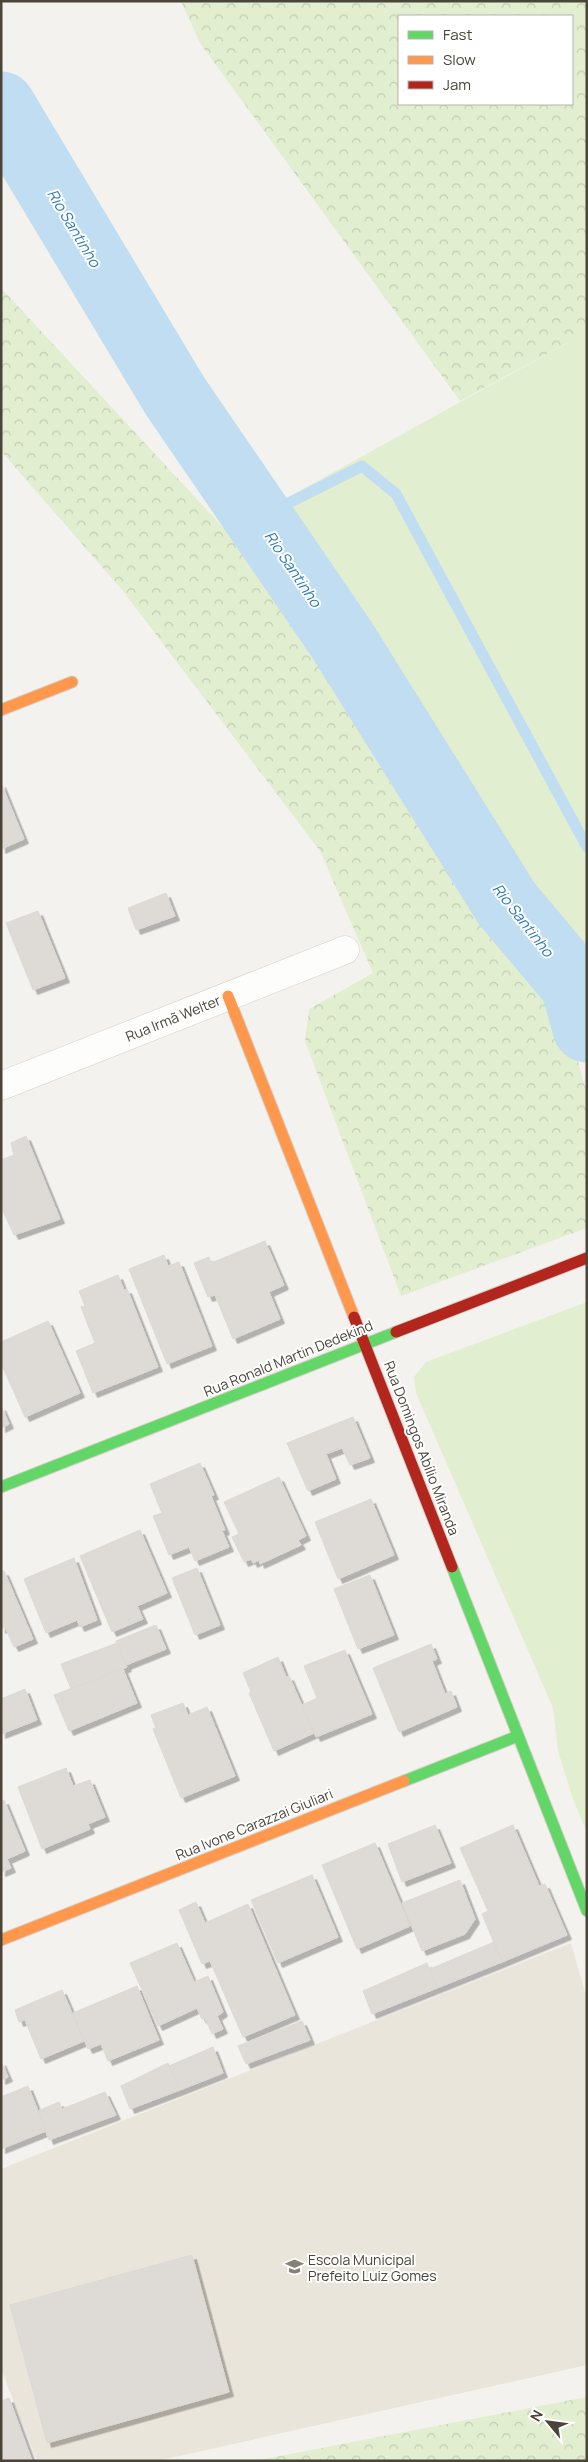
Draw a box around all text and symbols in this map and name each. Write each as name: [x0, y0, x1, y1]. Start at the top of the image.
legend: [398, 15, 573, 105]
text: Fast: [443, 24, 472, 45]
text: Slow: [443, 49, 476, 70]
text: Jam: [443, 74, 471, 95]
water label: Rio Santinho: [42, 185, 106, 272]
water label: Rio Santinho: [260, 527, 327, 612]
water label: Rio Santinho: [488, 879, 559, 962]
street label: Rua Irmã Welter: [123, 990, 223, 1046]
street label: Rua Ronald Martin Dedekind: [201, 1315, 375, 1401]
street label: Rua Domingos Abílio Miranda: [380, 1358, 464, 1538]
street label: Rua Ivone Carazzai Giuliari: [173, 1784, 335, 1864]
place label: Escola Municipal Prefeito Luiz Gomes: [308, 2250, 437, 2285]
school or university icon: Escola Municipal Prefeito Luiz Gomes: [284, 2257, 304, 2277]
north arrow: [523, 2397, 573, 2447]
text: N: [525, 2406, 547, 2424]

